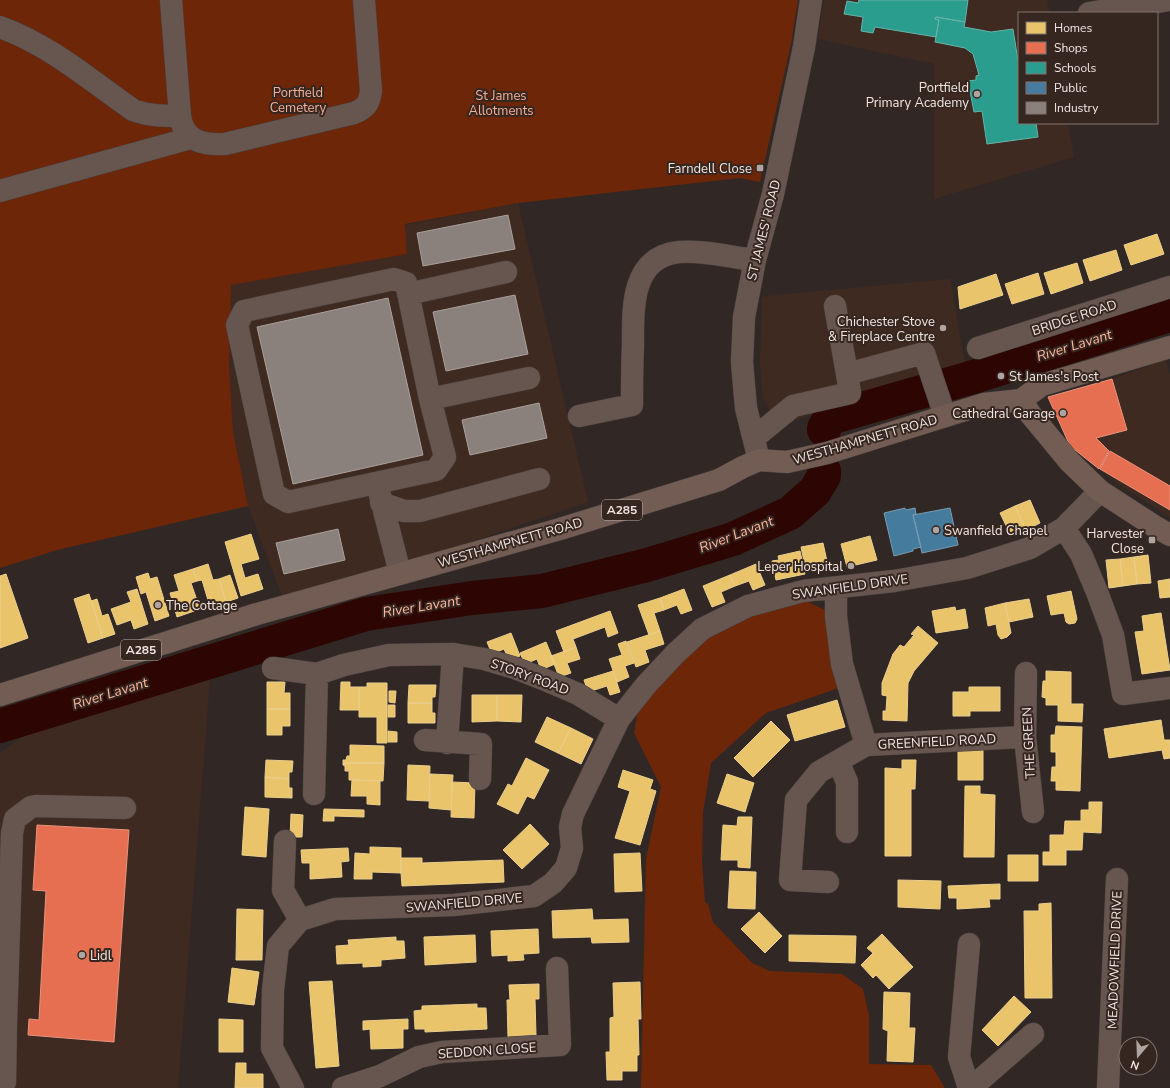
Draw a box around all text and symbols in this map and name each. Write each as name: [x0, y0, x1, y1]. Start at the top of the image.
legend: [1018, 12, 1158, 124]
text: Homes: [1054, 20, 1092, 36]
text: Shops: [1054, 40, 1088, 56]
text: Schools: [1054, 60, 1097, 76]
place label: Portfield Primary Academy: [866, 79, 969, 112]
text: Public: [1054, 80, 1088, 96]
park label: Portfield Cemetery: [270, 84, 326, 117]
park label: St James Allotments: [468, 87, 534, 120]
marker: Portfield Primary Academy: [972, 89, 982, 99]
text: Industry: [1054, 100, 1099, 116]
place label: Farndell Close: [668, 160, 752, 178]
marker: Farndell Close: [755, 163, 765, 173]
street label: ST JAMES' ROAD: [743, 178, 785, 282]
street label: BRIDGE ROAD: [1029, 296, 1119, 340]
place label: Chichester Stove & Fireplace Centre: [828, 313, 935, 346]
marker: Chichester Stove & Fireplace Centre: [938, 323, 948, 333]
water label: River Lavant: [1034, 325, 1115, 366]
place label: St James's Post: [1009, 368, 1099, 386]
marker: St James's Post: [996, 371, 1006, 381]
place label: Cathedral Garage: [952, 405, 1055, 423]
marker: Cathedral Garage: [1058, 408, 1068, 418]
street label: WESTHAMPNETT ROAD: [791, 411, 940, 469]
road number: A285: [602, 500, 642, 520]
water label: River Lavant: [696, 511, 777, 557]
street label: WESTHAMPNETT ROAD: [436, 514, 585, 572]
place label: Swanfield Chapel: [944, 522, 1047, 540]
marker: Swanfield Chapel: [931, 525, 941, 535]
place label: Harvester Close: [1086, 525, 1144, 558]
marker: Harvester Close: [1147, 535, 1157, 545]
place label: Leper Hospital: [757, 558, 843, 576]
marker: Leper Hospital: [846, 561, 856, 571]
street label: SWANFIELD DRIVE: [791, 570, 909, 604]
water label: River Lavant: [381, 591, 462, 622]
place label: The Cottage: [166, 597, 237, 615]
marker: The Cottage: [153, 600, 163, 610]
road number: A285: [121, 640, 161, 660]
street label: STORY ROAD: [488, 654, 571, 699]
water label: River Lavant: [70, 673, 151, 714]
street label: THE GREEN: [1018, 707, 1040, 779]
street label: GREENFIELD ROAD: [877, 730, 997, 754]
street label: SWANFIELD DRIVE: [405, 889, 523, 917]
street label: MEADOWFIELD DRIVE: [1104, 891, 1126, 1029]
place label: Lidl: [90, 947, 112, 965]
marker: Lidl: [77, 950, 87, 960]
north arrow: [1118, 1036, 1158, 1076]
street label: SEDDON CLOSE: [437, 1039, 537, 1063]
text: N: [1129, 1057, 1141, 1073]

